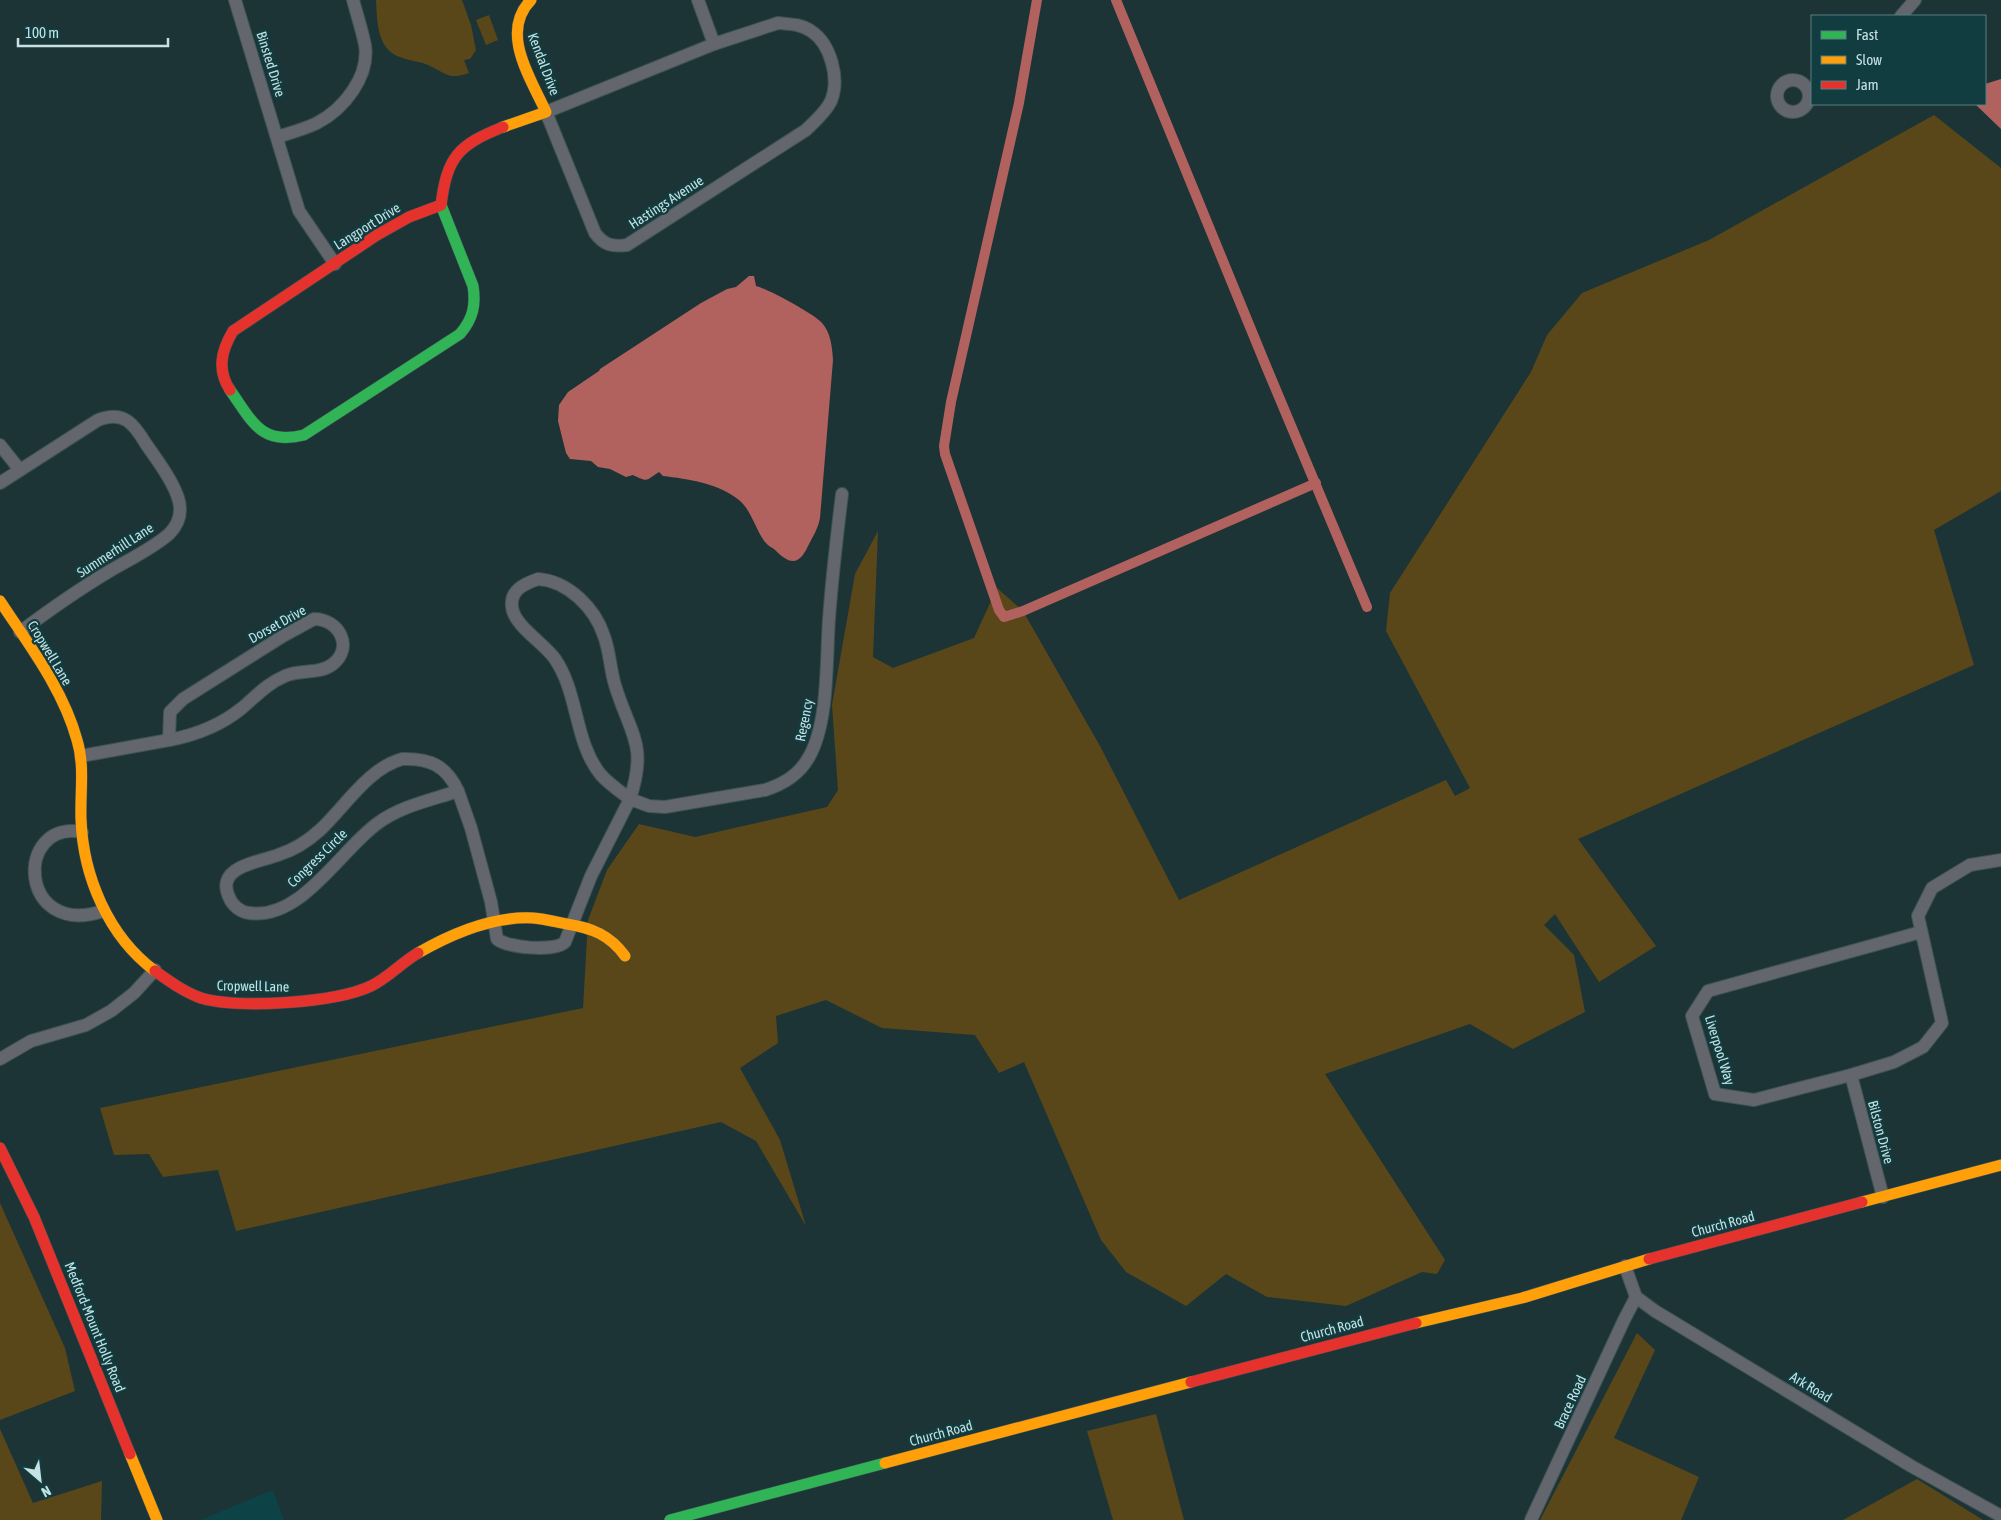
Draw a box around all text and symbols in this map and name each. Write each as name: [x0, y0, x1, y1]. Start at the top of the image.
scale bar: [18, 15, 168, 47]
legend: [1811, 15, 1986, 105]
text: 100 m: [25, 24, 59, 41]
text: Fast: [1856, 26, 1878, 43]
street label: Binsted Drive: [253, 29, 289, 99]
street label: Kendal Drive: [525, 30, 563, 98]
text: Slow: [1856, 51, 1882, 68]
text: Jam: [1856, 76, 1879, 93]
street label: Hastings Avenue: [626, 172, 706, 232]
street label: Langport Drive: [331, 199, 403, 253]
street label: Summerhill Lane: [74, 519, 156, 581]
street label: Dorset Drive: [246, 602, 308, 646]
street label: Cropwell Lane: [24, 618, 76, 688]
street label: Regency: [792, 697, 816, 743]
street label: Congress Circle: [284, 826, 350, 890]
street label: Cropwell Lane: [217, 977, 289, 995]
street label: Liverpool Way: [1702, 1013, 1738, 1087]
street label: Bilston Drive: [1865, 1099, 1897, 1165]
street label: Church Road: [1690, 1208, 1756, 1240]
street label: Medford-Mount Holly Road: [62, 1260, 128, 1394]
street label: Church Road: [1299, 1313, 1365, 1345]
street label: Ark Road: [1787, 1368, 1835, 1406]
street label: Brace Road: [1551, 1373, 1589, 1431]
street label: Church Road: [908, 1417, 974, 1449]
north arrow: [15, 1455, 65, 1505]
text: N: [39, 1482, 54, 1500]

